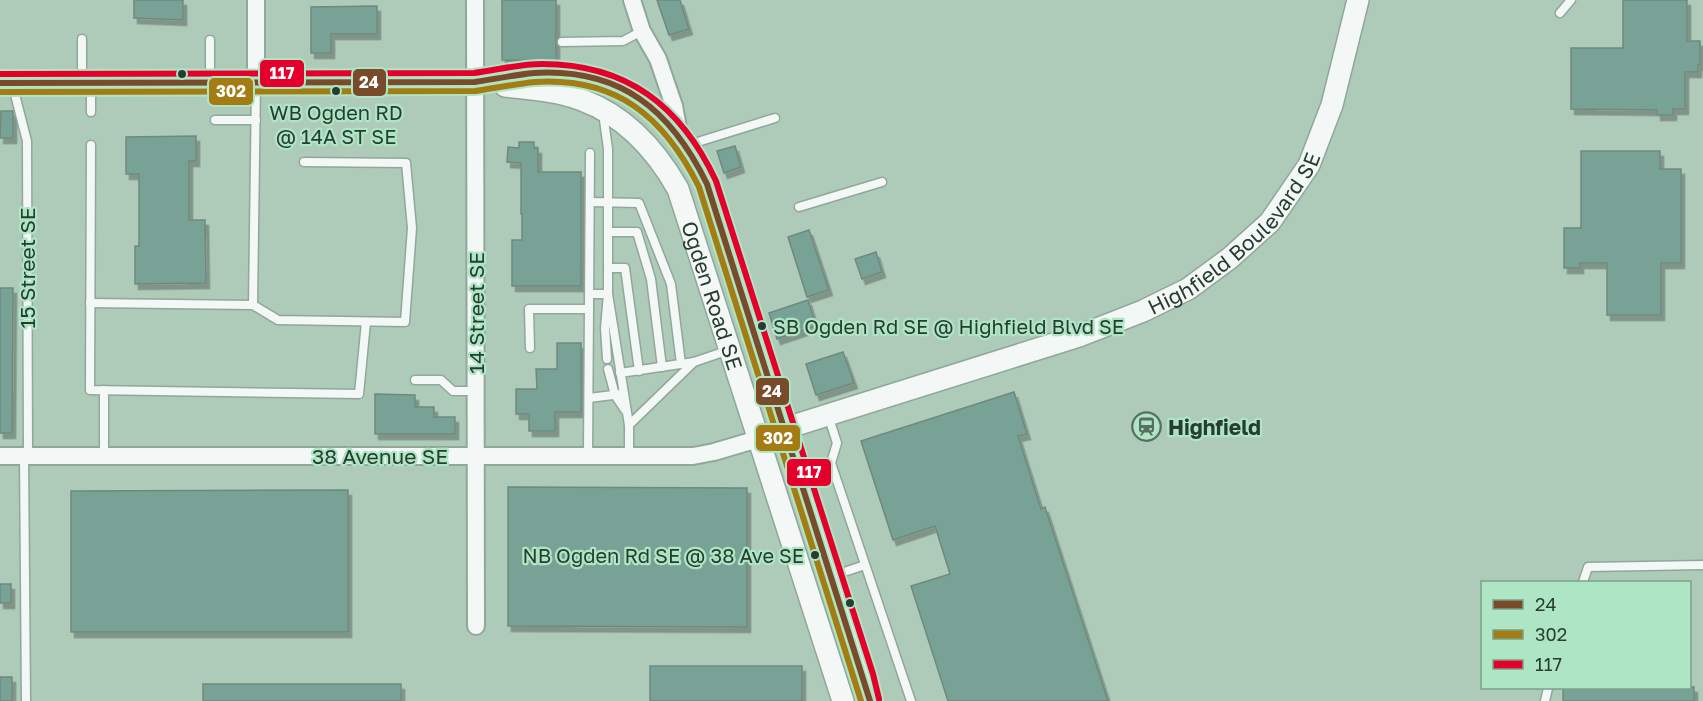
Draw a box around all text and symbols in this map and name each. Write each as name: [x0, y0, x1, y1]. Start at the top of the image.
line badge: 117: [259, 59, 305, 88]
text: 117: [269, 63, 295, 83]
unlabelled marker: [176, 68, 188, 80]
line badge: 24: [352, 68, 387, 97]
text: 24: [359, 72, 379, 92]
line badge: 302: [208, 77, 254, 106]
text: 302: [216, 81, 246, 101]
marker: WB Ogden RD @ 14A ST SE: [330, 85, 342, 97]
place label: WB Ogden RD @ 14A ST SE: [269, 100, 403, 148]
street label: Highfield Boulevard SE: [1143, 149, 1326, 320]
street label: 15 Street SE: [14, 207, 40, 329]
street label: Ogden Road SE: [676, 218, 748, 373]
street label: 14 Street SE: [463, 252, 489, 374]
place label: SB Ogden Rd SE @ Highfield Blvd SE: [773, 314, 1124, 338]
marker: SB Ogden Rd SE @ Highfield Blvd SE: [756, 320, 768, 332]
line badge: 24: [755, 377, 790, 406]
text: 24: [762, 381, 782, 401]
station icon: Highfield: [1131, 411, 1163, 443]
place label: Highfield: [1168, 414, 1261, 440]
line badge: 302: [755, 424, 801, 452]
text: 302: [763, 428, 793, 448]
street label: 38 Avenue SE: [312, 443, 448, 469]
line badge: 117: [786, 458, 832, 487]
text: 117: [796, 462, 822, 482]
place label: NB Ogden Rd SE @ 38 Ave SE: [523, 543, 804, 567]
marker: NB Ogden Rd SE @ 38 Ave SE: [809, 549, 821, 561]
legend: [1481, 581, 1691, 689]
text: 24: [1535, 593, 1556, 615]
unlabelled marker: [844, 597, 856, 609]
text: 302: [1535, 623, 1567, 645]
text: 117: [1535, 653, 1562, 675]

